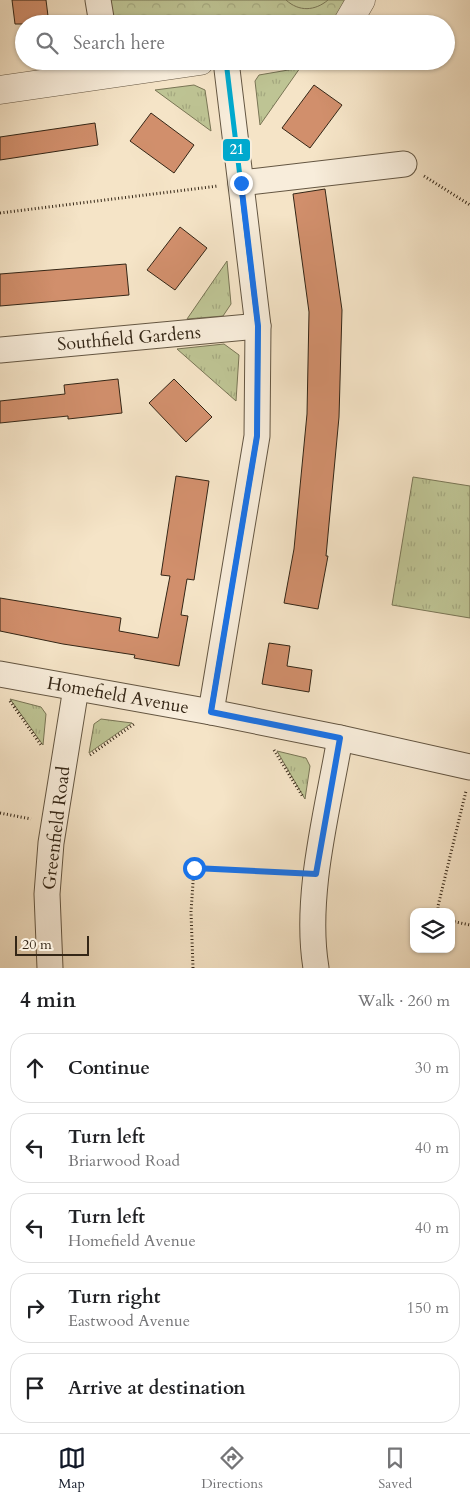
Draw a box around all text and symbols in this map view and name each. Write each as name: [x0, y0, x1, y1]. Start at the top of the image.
search box: [15, 15, 455, 70]
icon: search: [33, 29, 61, 57]
text: Search here: [73, 30, 165, 56]
line badge: 21: [222, 138, 251, 162]
text: 21: [230, 140, 244, 159]
route end: [230, 172, 253, 195]
street label: Southfield Gardens: [56, 320, 202, 357]
street label: Homefield Avenue: [45, 671, 191, 720]
street label: Greenfield Road: [37, 764, 77, 891]
route start: [183, 857, 206, 880]
map controls: [410, 908, 455, 953]
button: layers: [410, 908, 455, 953]
scale bar: [15, 933, 89, 956]
text: 20 m: [22, 935, 52, 954]
text: 4 min: [20, 986, 76, 1015]
text: Walk · 260 m: [358, 990, 450, 1012]
icon: ahead: [21, 1054, 49, 1082]
text: Continue: [68, 1055, 150, 1081]
text: 30 m: [415, 1057, 449, 1079]
text: Turn left: [68, 1124, 145, 1150]
icon: left: [21, 1134, 49, 1162]
text: 40 m: [415, 1137, 449, 1159]
text: Briarwood Road: [68, 1150, 180, 1172]
text: Turn left: [68, 1204, 145, 1230]
icon: left: [21, 1214, 49, 1242]
text: 40 m: [415, 1217, 449, 1239]
text: Homefield Avenue: [68, 1230, 196, 1252]
text: Turn right: [68, 1284, 160, 1310]
icon: right: [21, 1294, 49, 1322]
text: 150 m: [407, 1297, 449, 1319]
text: Eastwood Avenue: [68, 1310, 190, 1332]
icon: arrive: [21, 1374, 49, 1402]
text: Arrive at destination: [68, 1375, 245, 1401]
tab: Map: [58, 1444, 86, 1493]
tab: Directions: [201, 1444, 263, 1493]
tab: Saved: [378, 1444, 412, 1493]

